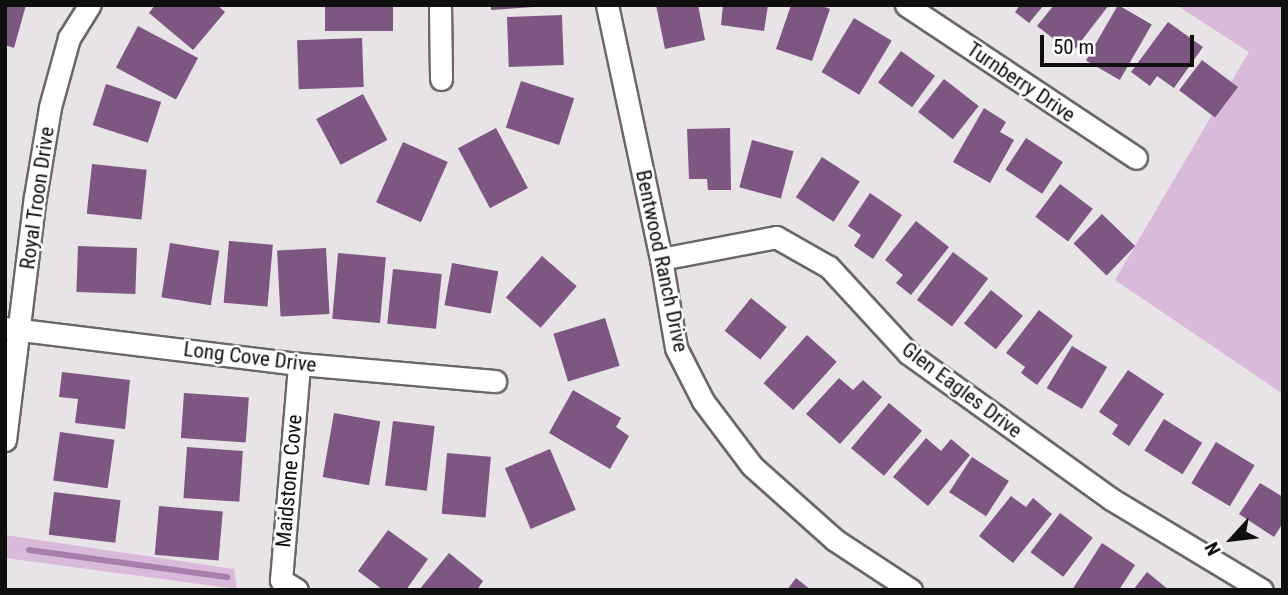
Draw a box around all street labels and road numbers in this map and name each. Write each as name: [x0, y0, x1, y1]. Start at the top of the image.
street label: Turnberry Drive: [962, 37, 1080, 127]
street label: Royal Troon Drive: [14, 125, 60, 271]
street label: Bentwood Ranch Drive: [630, 168, 694, 354]
street label: Long Cove Drive: [182, 336, 318, 378]
street label: Glen Eagles Drive: [897, 337, 1027, 443]
street label: Maidstone Cove: [271, 414, 307, 548]

